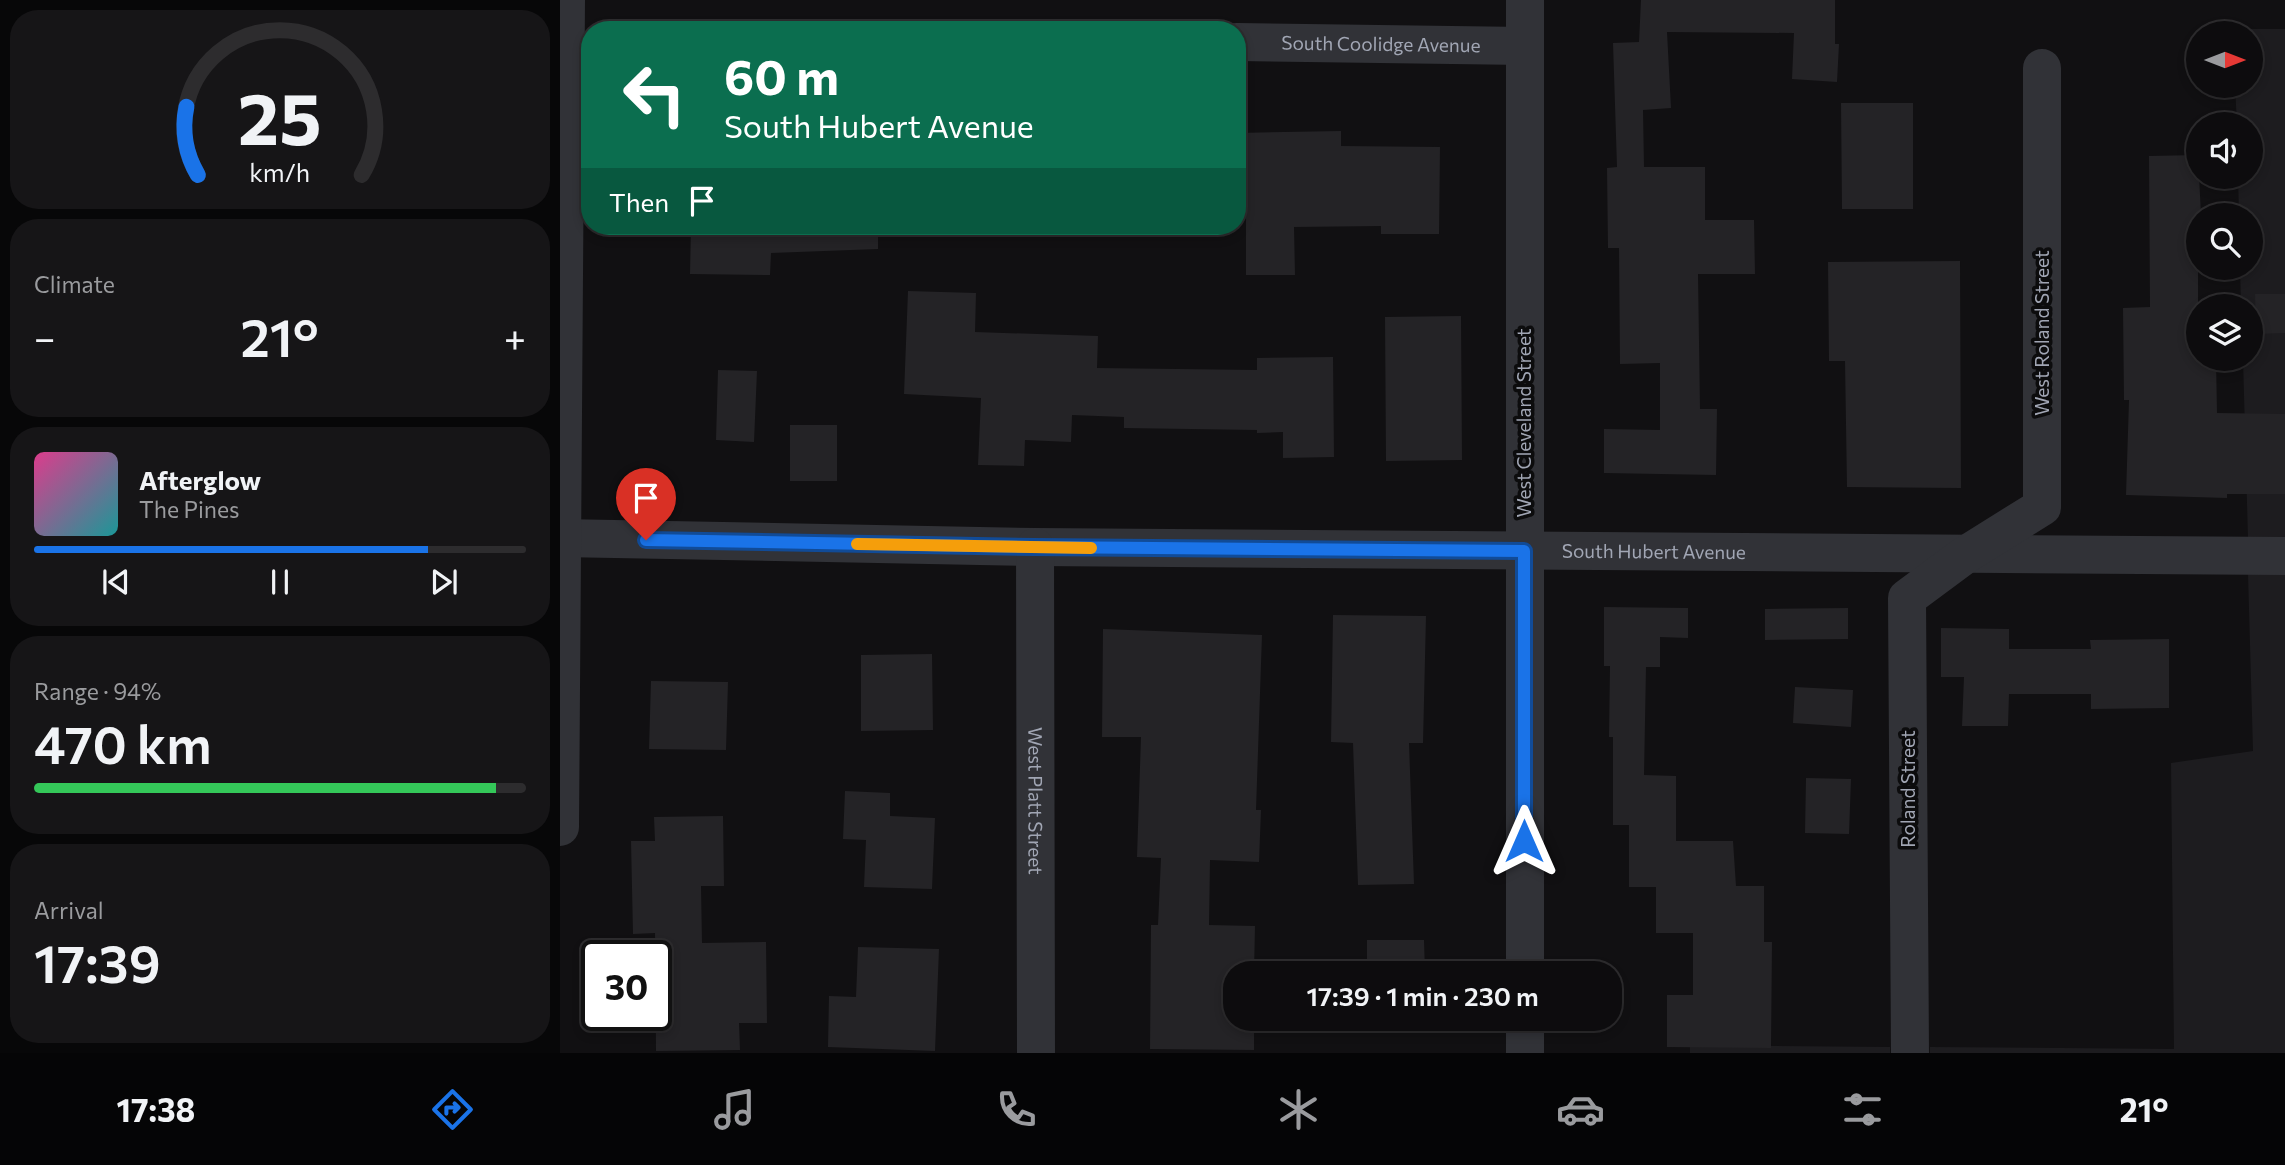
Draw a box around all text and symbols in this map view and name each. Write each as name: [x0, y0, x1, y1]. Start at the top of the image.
north arrow: [2186, 21, 2263, 98]
map controls: [2186, 21, 2263, 371]
street label: South Coolidge Avenue: [1281, 31, 1481, 56]
text: 60 m: [724, 45, 839, 105]
icon: left: [609, 49, 700, 140]
text: 25: [238, 72, 322, 161]
text: South Hubert Avenue: [724, 105, 1034, 145]
button: sound: [2186, 112, 2263, 189]
text: km/h: [250, 157, 310, 187]
icon: arrive: [683, 182, 721, 220]
text: Then: [609, 186, 669, 217]
button: search: [2186, 203, 2263, 280]
street label: West Roland Street: [2030, 250, 2053, 416]
text: Climate: [34, 270, 115, 298]
button: layers: [2186, 294, 2263, 371]
text: 21°: [240, 304, 319, 368]
text: −: [34, 313, 56, 360]
text: +: [504, 313, 526, 360]
street label: West Cleveland Street: [1512, 328, 1535, 518]
text: Afterglow: [139, 464, 261, 495]
pin: [616, 468, 676, 540]
icon: arrive: [627, 479, 665, 517]
text: The Pines: [139, 495, 240, 523]
street label: South Hubert Avenue: [1562, 539, 1746, 563]
icon: previous: [97, 563, 135, 601]
icon: pause: [261, 563, 299, 601]
icon: next: [425, 563, 463, 601]
text: Range · 94%: [34, 677, 161, 705]
text: 470 km: [34, 711, 212, 775]
street label: West Platt Street: [1024, 727, 1048, 875]
street label: Roland Street: [1896, 730, 1919, 848]
position arrow: [1487, 804, 1561, 878]
text: Arrival: [34, 896, 104, 924]
text: 17:39: [34, 930, 161, 994]
speed limit sign: 30: [581, 940, 672, 1031]
text: 17:39 · 1 min · 230 m: [1306, 980, 1539, 1011]
icon: directions: [428, 1085, 477, 1134]
icon: music: [710, 1085, 759, 1134]
icon: phone: [992, 1085, 1041, 1134]
icon: climate: [1274, 1085, 1323, 1134]
icon: car: [1556, 1085, 1605, 1134]
icon: filters: [1838, 1085, 1887, 1134]
text: 17:38: [116, 1089, 195, 1129]
text: 21°: [2120, 1089, 2169, 1129]

